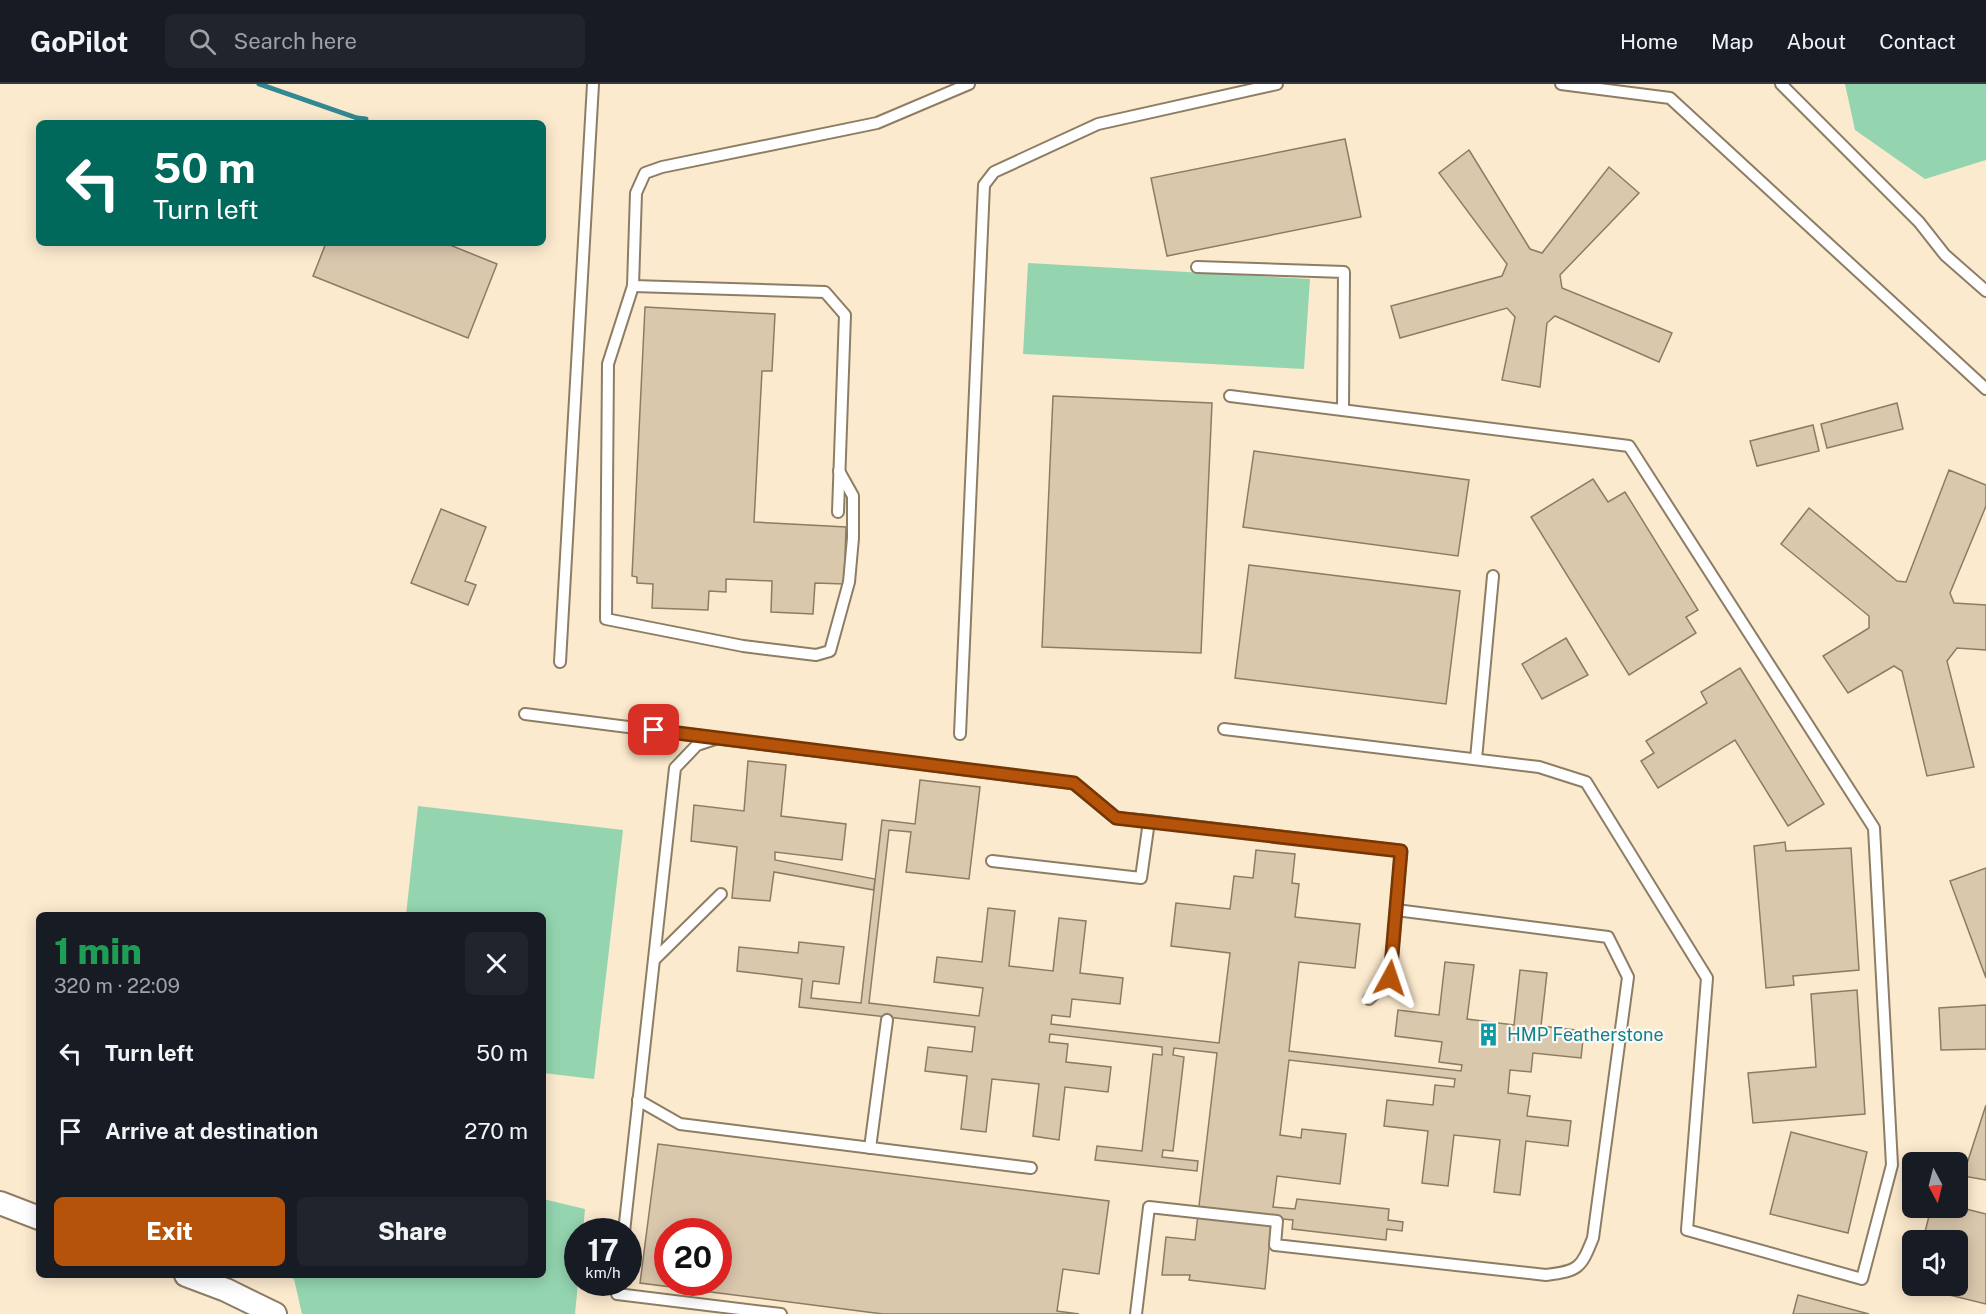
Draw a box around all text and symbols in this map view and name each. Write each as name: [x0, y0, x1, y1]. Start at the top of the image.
search box: [165, 14, 585, 68]
text: GoPilot: [30, 25, 129, 58]
icon: search: [186, 25, 219, 58]
text: Search here: [234, 28, 357, 54]
text: Home: [1620, 29, 1678, 54]
text: Map: [1711, 29, 1754, 54]
text: About: [1787, 29, 1846, 54]
text: Contact: [1879, 29, 1956, 54]
text: 50 m: [153, 143, 256, 192]
icon: left: [54, 144, 132, 222]
text: Turn left: [153, 193, 259, 225]
pin: [628, 704, 679, 755]
icon: arrive: [637, 713, 670, 746]
text: 1 min: [54, 930, 142, 972]
button: close: [465, 932, 528, 995]
position arrow: [1358, 946, 1422, 1010]
text: 320 m · 22:09: [54, 974, 180, 998]
building icon: HMP Featherstone: [1476, 1022, 1502, 1048]
place label: HMP Featherstone: [1507, 1024, 1664, 1045]
icon: left: [54, 1037, 87, 1070]
text: Turn left: [105, 1040, 194, 1066]
text: 50 m: [476, 1040, 528, 1066]
icon: arrive: [54, 1115, 87, 1148]
text: Arrive at destination: [105, 1118, 318, 1144]
text: 270 m: [464, 1118, 528, 1144]
north arrow: [1902, 1152, 1968, 1218]
map controls: [1902, 1152, 1968, 1296]
button: Exit: [54, 1197, 285, 1266]
button: Share: [297, 1197, 528, 1266]
speed limit sign: 20: [654, 1218, 732, 1296]
button: sound: [1902, 1230, 1968, 1296]
text: 17: [587, 1232, 619, 1268]
text: km/h: [585, 1264, 621, 1281]

